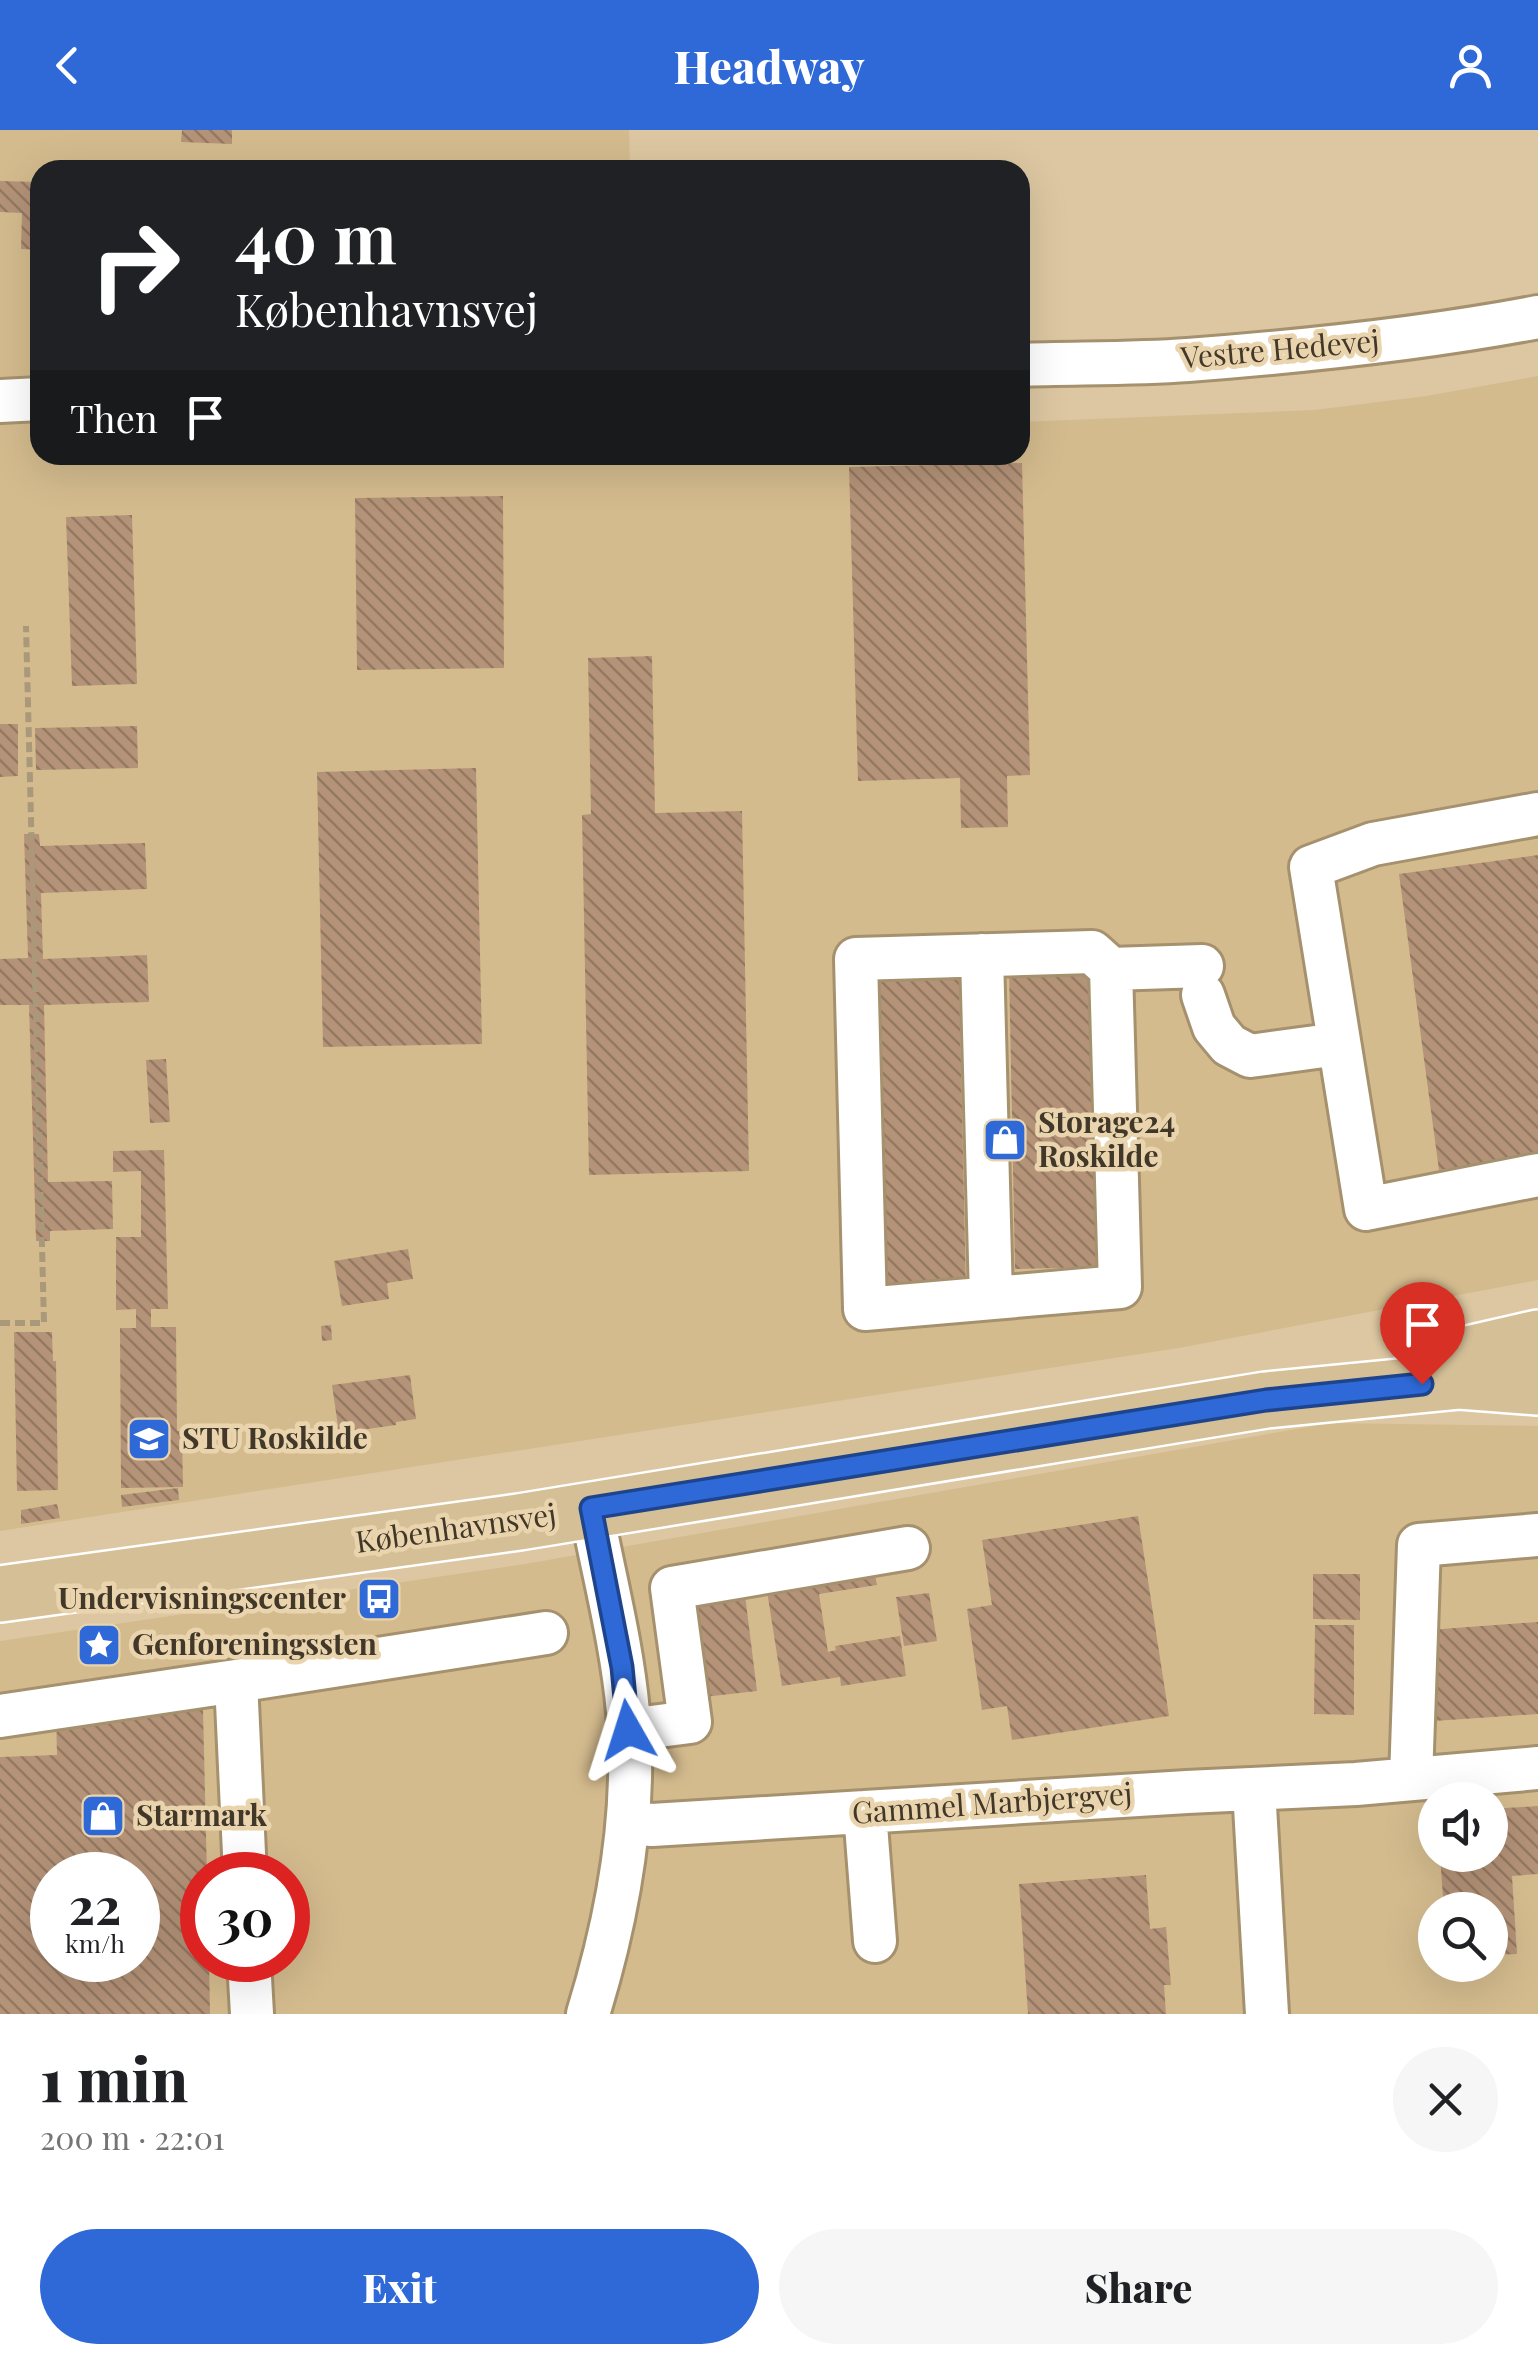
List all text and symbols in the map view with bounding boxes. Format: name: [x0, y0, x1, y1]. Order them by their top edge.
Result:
text: Headway: [674, 35, 864, 95]
icon: back: [40, 38, 95, 93]
icon: person: [1443, 38, 1498, 93]
text: 40 m: [235, 188, 397, 282]
icon: right: [70, 200, 200, 330]
text: Københavnsvej: [235, 278, 538, 338]
street label: Vestre Hedevej: [1178, 319, 1381, 377]
icon: arrive: [178, 390, 233, 445]
text: Then: [70, 392, 158, 443]
place label: Storage24 Roskilde: [1038, 1101, 1175, 1175]
shop icon: Storage24 Roskilde: [982, 1117, 1028, 1163]
pin: [1380, 1282, 1465, 1385]
icon: arrive: [1395, 1297, 1450, 1352]
school or university icon: STU Roskilde: [126, 1416, 172, 1462]
place label: STU Roskilde: [182, 1417, 368, 1457]
street label: Københavnsvej: [353, 1493, 559, 1561]
bus stop icon: Undervisningscenter: [356, 1576, 402, 1622]
place label: Undervisningscenter: [58, 1577, 346, 1617]
place icon: Genforeningssten: [76, 1622, 122, 1668]
place label: Genforeningssten: [132, 1623, 377, 1663]
position arrow: [576, 1678, 680, 1782]
street label: Gammel Marbjergvej: [850, 1772, 1133, 1832]
map controls: [1418, 1782, 1508, 1982]
button: sound: [1418, 1782, 1508, 1872]
shop icon: Starmark: [80, 1793, 126, 1839]
place label: Starmark: [136, 1794, 268, 1834]
speed limit sign: 30: [180, 1852, 310, 1982]
text: 22: [69, 1871, 121, 1938]
button: search: [1418, 1892, 1508, 1982]
text: km/h: [65, 1926, 125, 1959]
text: 1 min: [40, 2037, 188, 2117]
button: close: [1393, 2047, 1498, 2152]
text: 200 m · 22:01: [40, 2115, 225, 2158]
button: Exit: [40, 2229, 759, 2344]
button: Share: [779, 2229, 1498, 2344]

